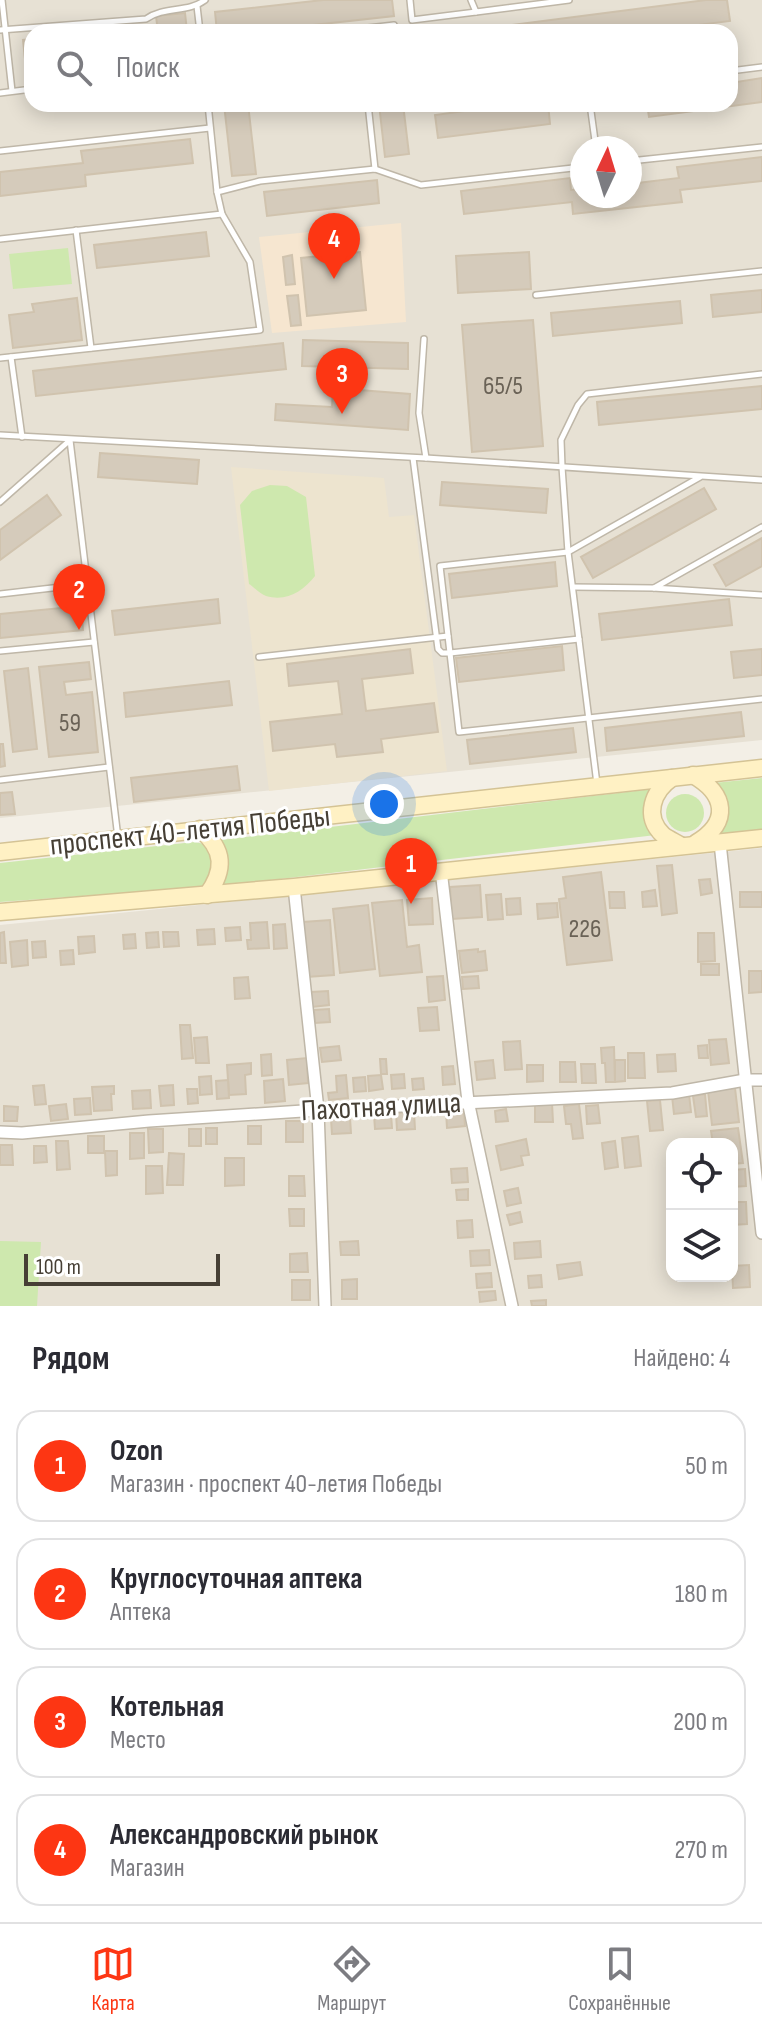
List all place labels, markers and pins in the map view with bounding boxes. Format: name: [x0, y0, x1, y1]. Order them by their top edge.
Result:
pin: 4: [308, 213, 360, 279]
pin: 3: [316, 348, 368, 414]
pin: 2: [53, 564, 105, 630]
pin: 1: [385, 838, 437, 904]

